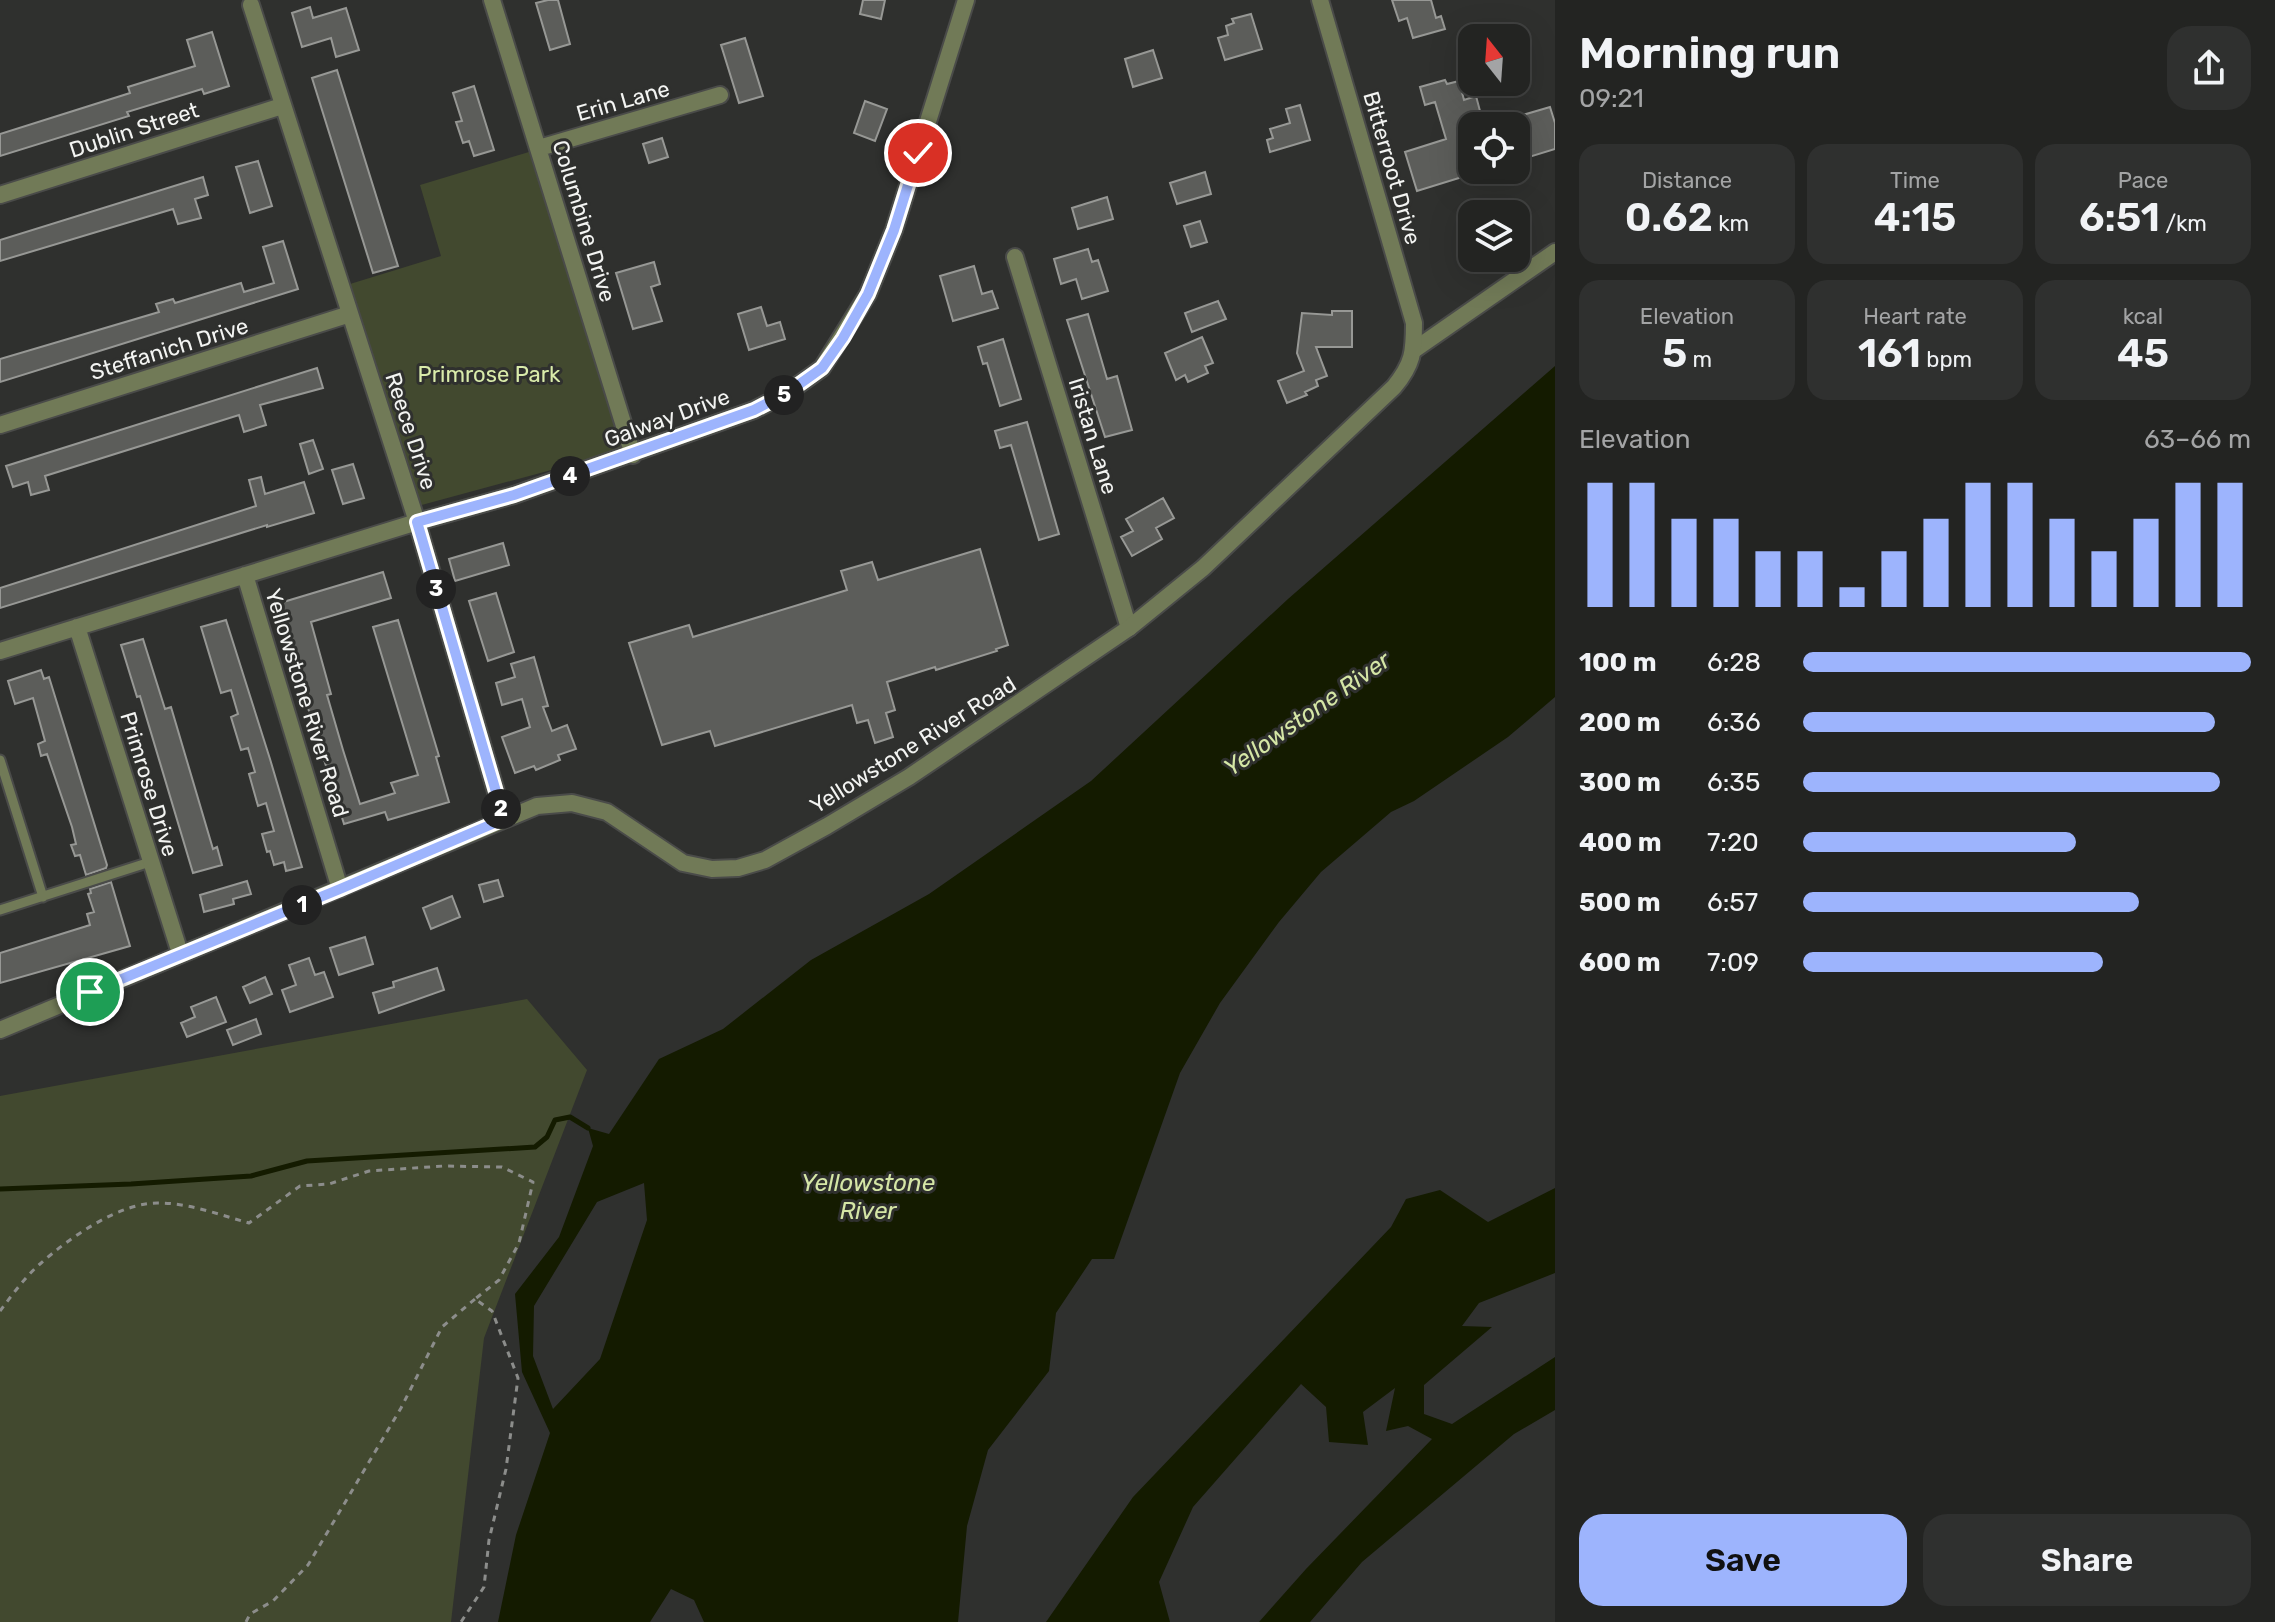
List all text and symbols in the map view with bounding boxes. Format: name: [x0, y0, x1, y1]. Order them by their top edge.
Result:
north arrow: [1458, 24, 1530, 96]
map controls: [1458, 24, 1530, 272]
button: share: [2167, 26, 2251, 110]
text: Morning run: [1579, 27, 1840, 79]
street label: Erin Lane: [573, 75, 673, 127]
text: 09:21: [1579, 83, 1644, 114]
street label: Bitterroot Drive: [1357, 88, 1427, 248]
street label: Dublin Street: [66, 96, 202, 164]
button: locate: [1458, 112, 1530, 184]
pin: [884, 119, 952, 187]
icon: check: [896, 131, 940, 175]
street label: Columbine Drive: [547, 137, 621, 305]
text: Distance: [1642, 167, 1732, 194]
text: Time: [1890, 167, 1940, 194]
text: Pace: [2118, 167, 2168, 194]
text: 0.62: [1625, 194, 1713, 241]
text: 4:15: [1874, 194, 1956, 241]
text: 6:51: [2079, 194, 2160, 241]
button: layers: [1458, 200, 1530, 272]
text: km: [1713, 210, 1749, 237]
text: /km: [2160, 210, 2207, 237]
text: Elevation: [1640, 303, 1734, 330]
text: Heart rate: [1863, 303, 1967, 330]
text: kcal: [2123, 303, 2163, 330]
street label: Steffanich Drive: [87, 312, 251, 386]
text: 5: [1662, 330, 1687, 377]
text: 161: [1858, 330, 1921, 377]
text: 45: [2117, 330, 2169, 377]
text: m: [1687, 346, 1712, 373]
text: bpm: [1921, 346, 1972, 373]
park label: Primrose Park: [418, 361, 561, 388]
street label: Reece Drive: [379, 369, 443, 493]
street label: Iristan Lane: [1062, 374, 1124, 498]
pin: 5: [764, 375, 804, 415]
text: 5: [777, 381, 791, 408]
street label: Galway Drive: [601, 383, 733, 453]
text: Elevation: [1579, 424, 1690, 455]
text: 63–66 m: [2144, 424, 2251, 455]
pin: 4: [550, 456, 590, 496]
text: 4: [562, 462, 578, 489]
pin: 3: [416, 569, 456, 609]
text: 3: [429, 575, 443, 602]
street label: Yellowstone River Road: [259, 585, 355, 821]
water label: Yellowstone River: [1218, 646, 1396, 782]
text: 100 m: [1579, 647, 1657, 678]
text: 6:28: [1707, 647, 1761, 678]
street label: Yellowstone River Road: [805, 671, 1021, 819]
text: 200 m: [1579, 707, 1661, 738]
text: 6:36: [1707, 707, 1761, 738]
street label: Primrose Drive: [114, 708, 184, 860]
text: 300 m: [1579, 767, 1661, 798]
text: 6:35: [1707, 767, 1760, 798]
pin: 2: [481, 789, 521, 829]
text: 2: [494, 795, 508, 822]
text: 400 m: [1579, 827, 1661, 858]
text: 7:20: [1707, 827, 1759, 858]
pin: 1: [282, 885, 322, 925]
text: 500 m: [1579, 887, 1661, 918]
text: 6:57: [1707, 887, 1758, 918]
text: 1: [297, 891, 307, 918]
text: 600 m: [1579, 947, 1661, 978]
text: 7:09: [1707, 947, 1759, 978]
pin: [56, 958, 124, 1026]
icon: arrive: [68, 970, 112, 1014]
water label: Yellowstone River: [801, 1169, 935, 1225]
button: Save: [1579, 1514, 1907, 1606]
button: Share: [1923, 1514, 2251, 1606]

